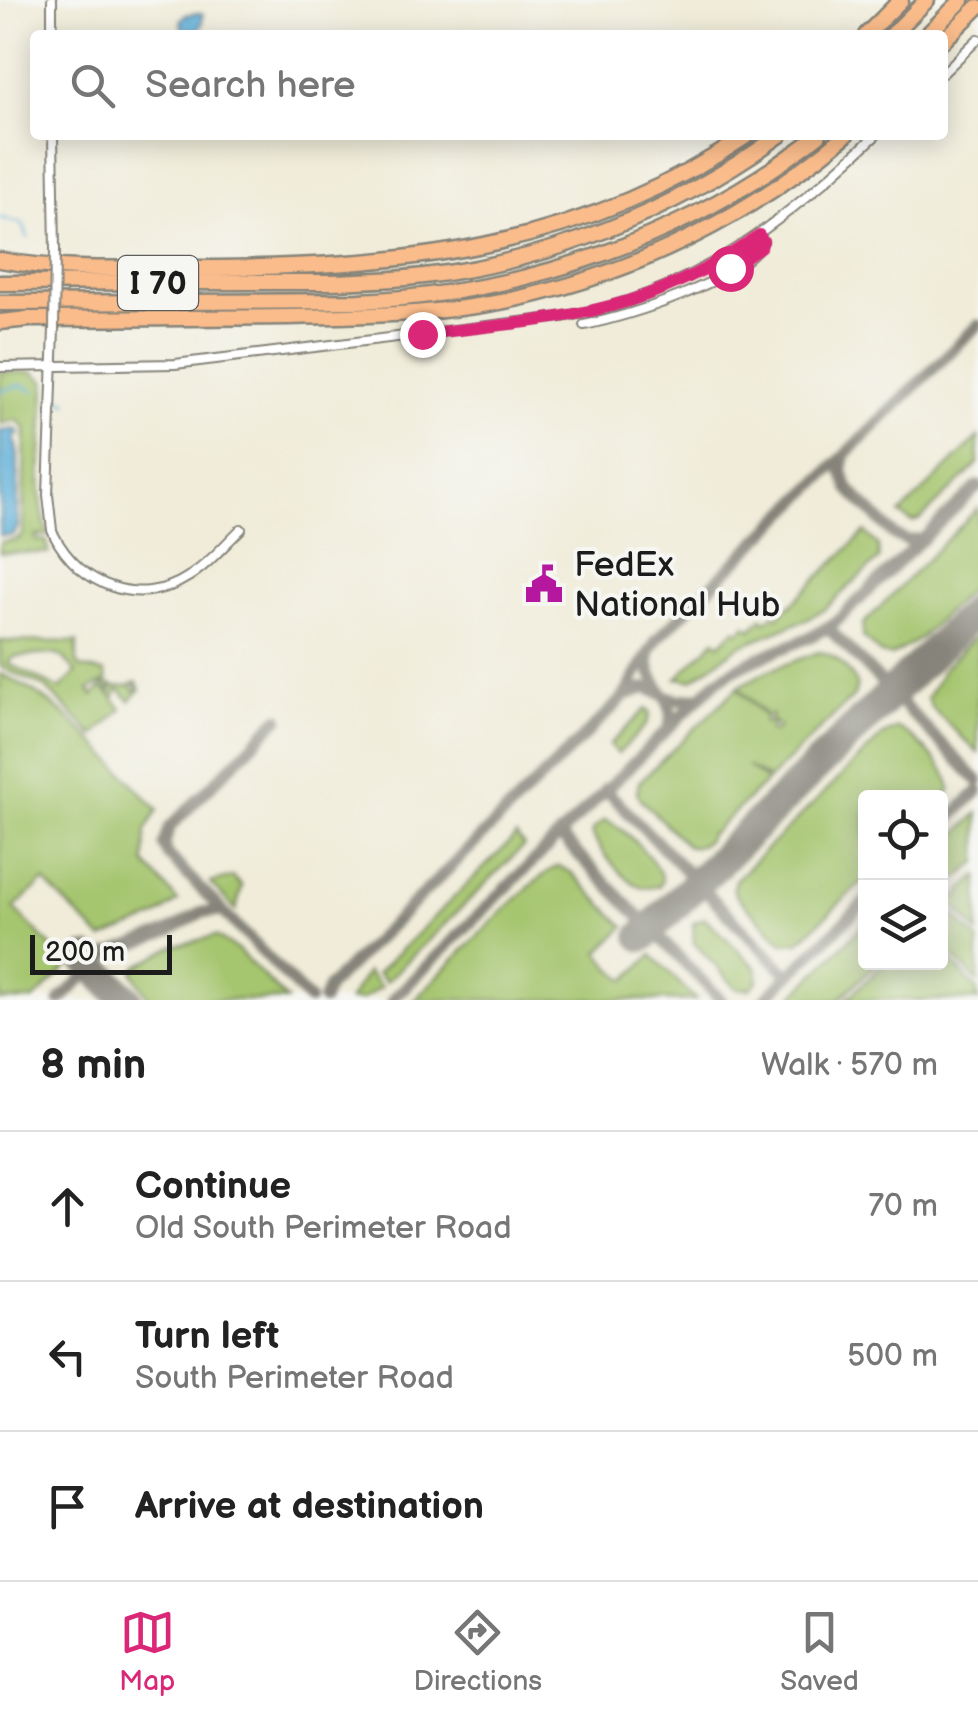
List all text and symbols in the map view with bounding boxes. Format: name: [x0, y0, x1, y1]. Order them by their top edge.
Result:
search box: [30, 30, 948, 140]
icon: search: [65, 58, 120, 113]
text: Search here: [145, 63, 356, 108]
route start: [708, 246, 754, 292]
road number: I 70: [118, 256, 198, 310]
route end: [400, 312, 446, 358]
place label: FedEx National Hub: [574, 544, 781, 627]
public building icon: FedEx National Hub: [523, 563, 565, 605]
map controls: [858, 790, 948, 970]
button: locate: [858, 790, 948, 880]
button: layers: [858, 880, 948, 970]
scale bar: [30, 930, 172, 974]
text: 200 m: [45, 936, 125, 969]
text: 8 min: [40, 1040, 146, 1091]
text: Walk · 570 m: [761, 1046, 938, 1085]
text: Continue: [135, 1164, 291, 1209]
icon: ahead: [40, 1179, 95, 1234]
text: 70 m: [868, 1187, 938, 1226]
text: Old South Perimeter Road: [135, 1209, 512, 1248]
text: Turn left: [135, 1314, 279, 1359]
icon: left: [40, 1329, 95, 1384]
text: 500 m: [847, 1337, 938, 1376]
text: South Perimeter Road: [135, 1359, 454, 1398]
icon: arrive: [40, 1479, 95, 1534]
text: Arrive at destination: [135, 1484, 484, 1529]
tab: Map: [119, 1605, 175, 1698]
tab: Directions: [413, 1605, 542, 1698]
tab: Saved: [780, 1605, 859, 1698]

